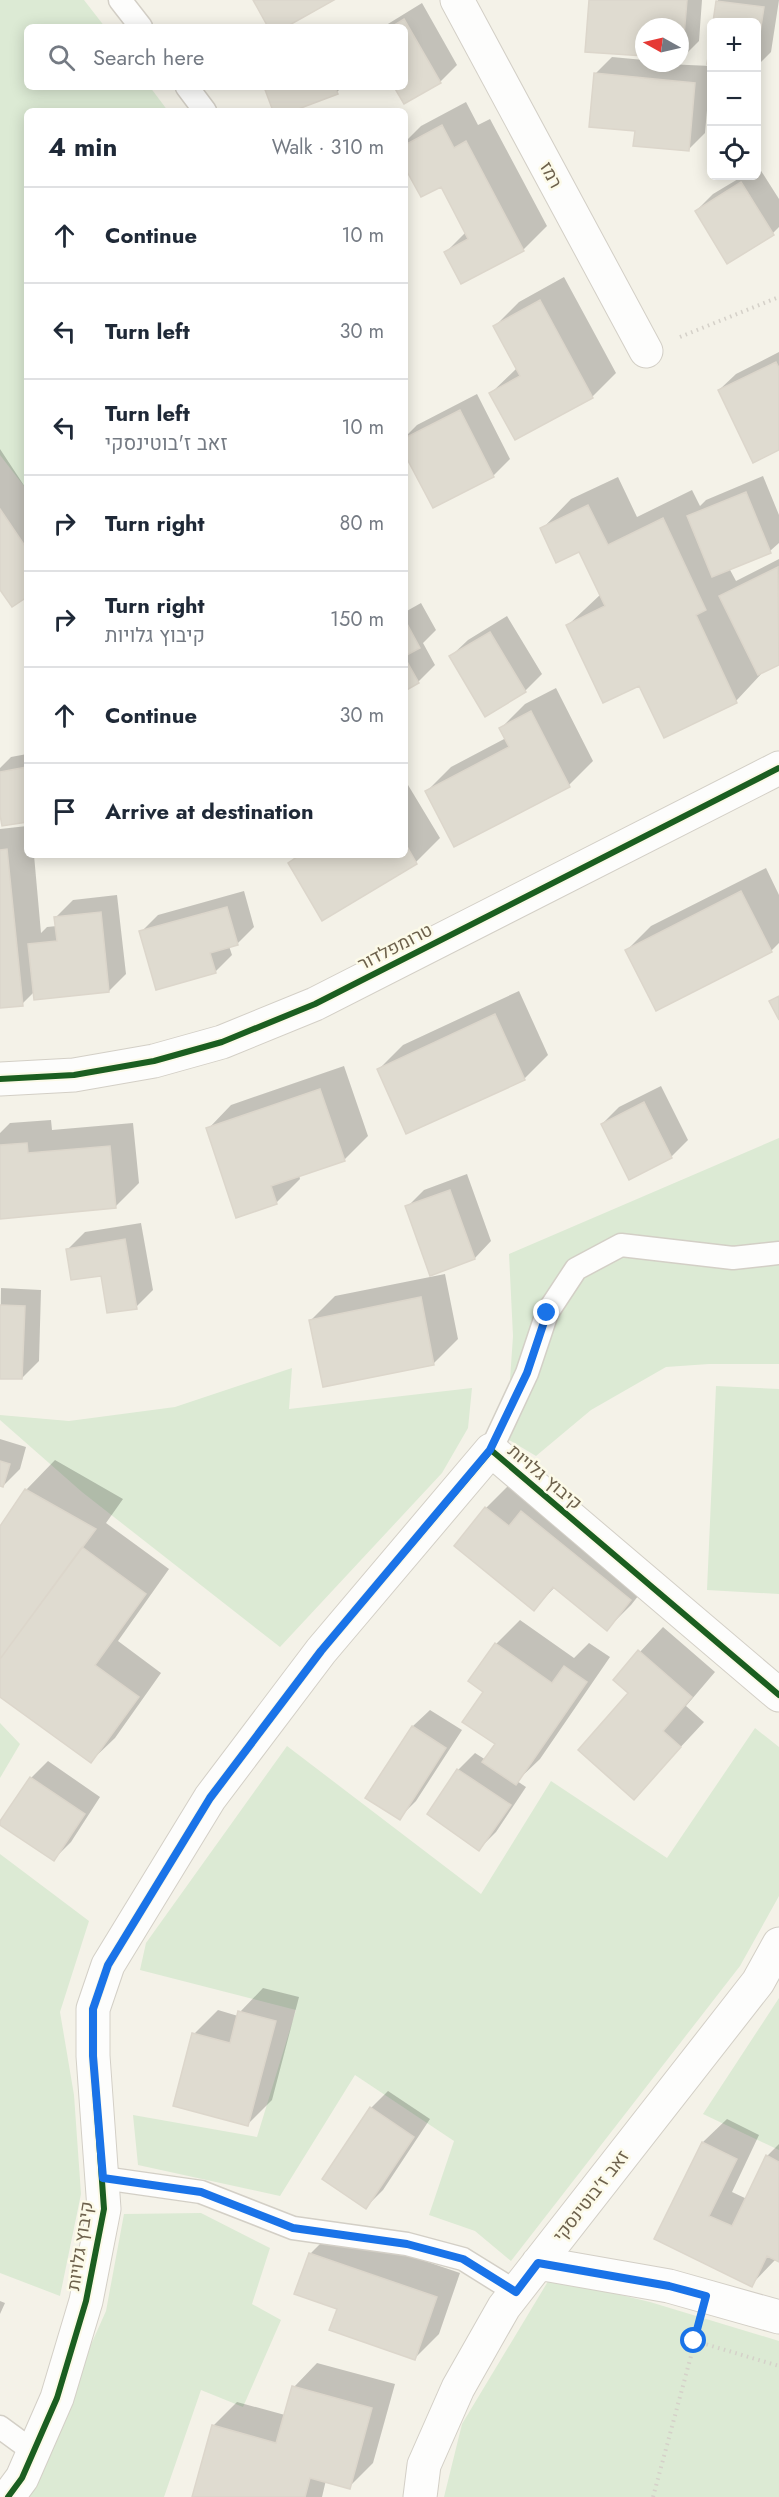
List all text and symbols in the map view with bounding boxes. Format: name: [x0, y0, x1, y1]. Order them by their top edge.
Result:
north arrow: [635, 18, 689, 72]
map controls: [707, 18, 761, 180]
button: +: [707, 18, 761, 72]
search box: [24, 24, 408, 90]
icon: search: [45, 41, 78, 74]
text: Search here: [93, 41, 204, 73]
button: −: [707, 72, 761, 126]
button: locate: [707, 126, 761, 180]
text: 4 min: [48, 128, 117, 166]
text: Walk · 310 m: [272, 133, 384, 162]
street label: רמז: [533, 157, 569, 193]
icon: ahead: [48, 219, 81, 252]
text: Continue: [105, 219, 197, 251]
text: 10 m: [341, 221, 384, 250]
icon: left: [48, 315, 81, 348]
text: Turn left: [105, 315, 190, 347]
text: 30 m: [339, 317, 384, 346]
text: Turn left: [105, 397, 190, 429]
icon: left: [48, 411, 81, 444]
text: 10 m: [341, 413, 384, 442]
text: זאב ז'בוטינסקי: [105, 429, 227, 458]
icon: right: [48, 507, 81, 540]
text: Turn right: [105, 507, 205, 539]
text: 80 m: [339, 509, 384, 538]
text: Turn right: [105, 589, 205, 621]
icon: right: [48, 603, 81, 636]
text: 150 m: [330, 605, 384, 634]
text: קיבוץ גלויות: [105, 621, 205, 650]
icon: ahead: [48, 699, 81, 732]
text: Continue: [105, 699, 197, 731]
text: 30 m: [339, 701, 384, 730]
icon: arrive: [48, 795, 81, 828]
text: Arrive at destination: [105, 795, 314, 827]
street label: טרומפלדור: [353, 917, 437, 977]
route end: [533, 1299, 559, 1325]
street label: קיבוץ גלויות: [502, 1438, 588, 1516]
street label: זאב ז'בוטינסקי: [547, 2145, 635, 2247]
street label: קיבוץ גלויות: [60, 2200, 100, 2292]
route start: [680, 2327, 706, 2353]

